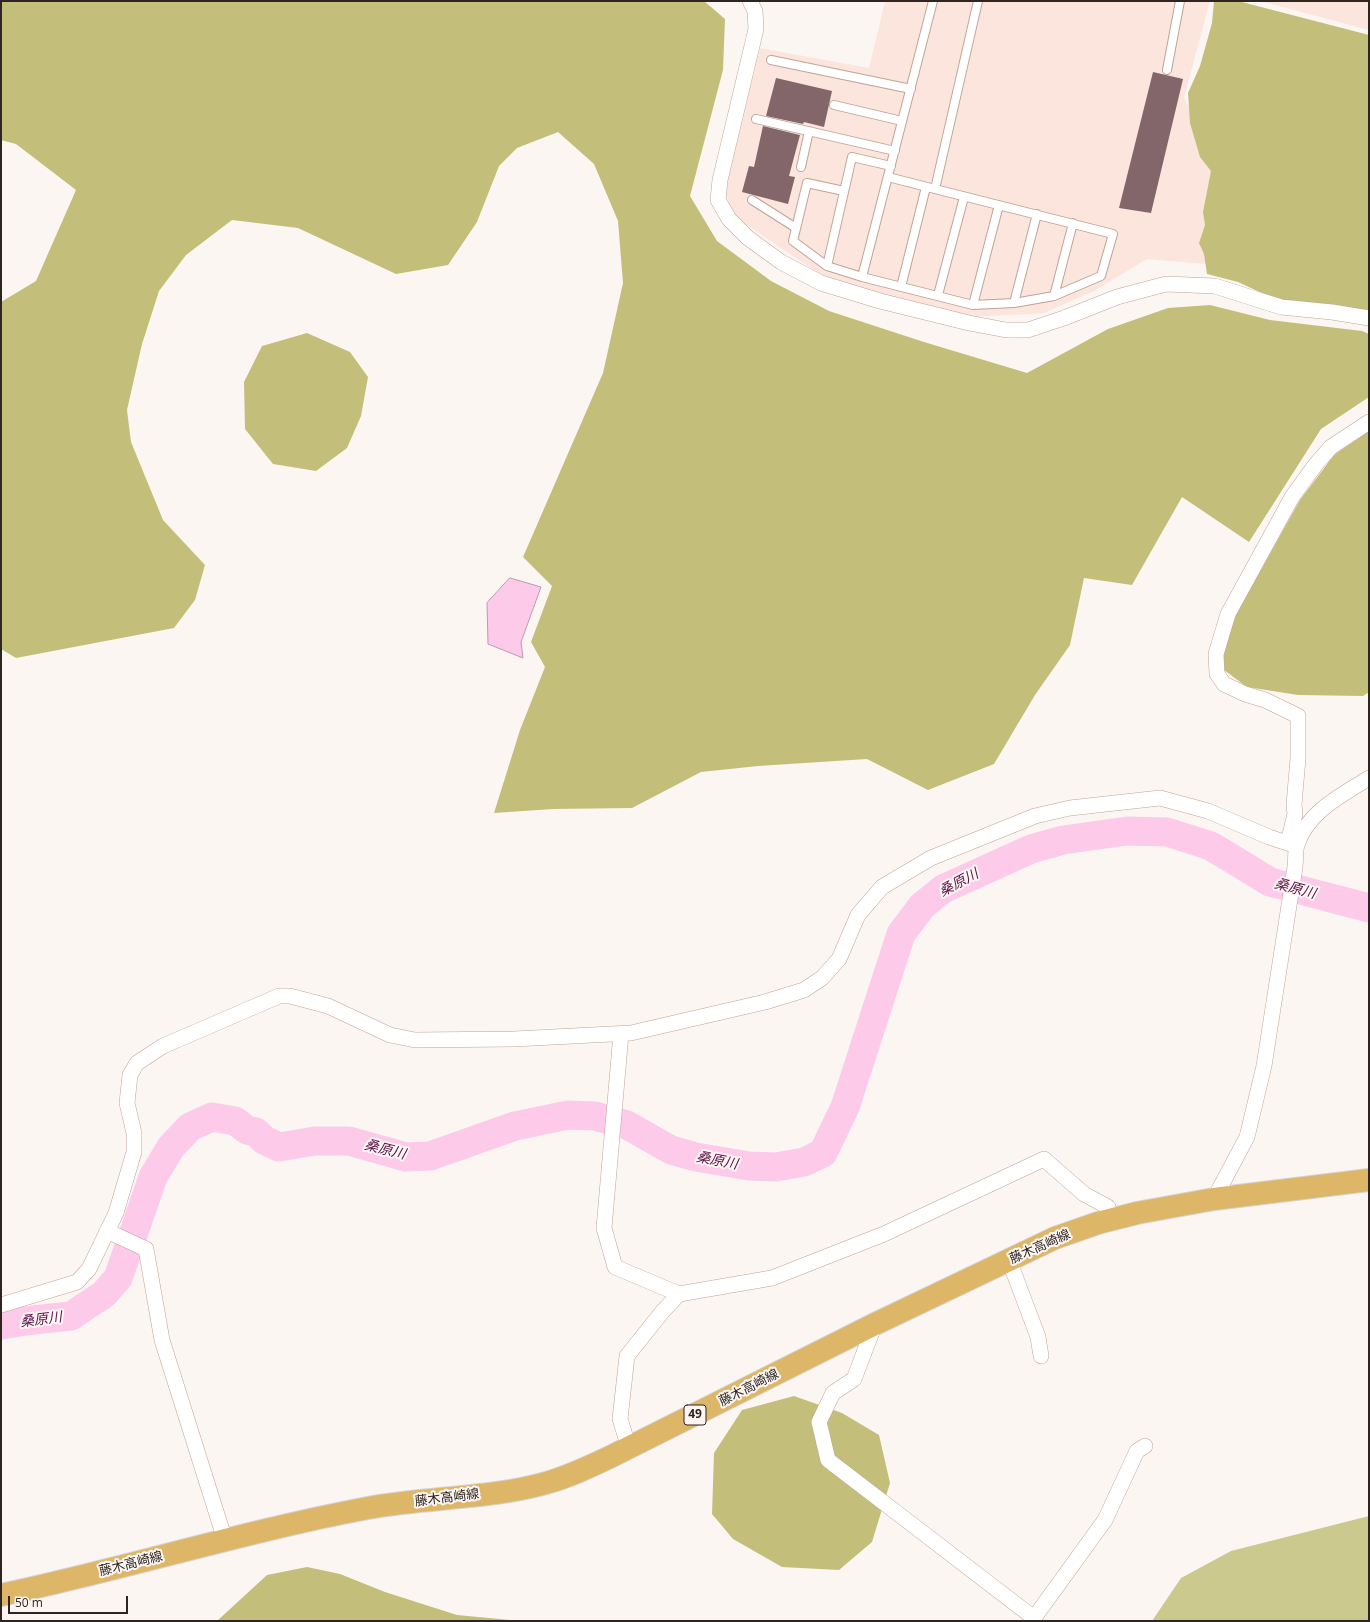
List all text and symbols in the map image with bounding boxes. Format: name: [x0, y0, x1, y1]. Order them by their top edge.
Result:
water label: 桑原川: [937, 866, 981, 900]
water label: 桑原川: [1273, 875, 1317, 903]
water label: 桑原川: [363, 1137, 407, 1163]
water label: 桑原川: [695, 1149, 739, 1173]
street label: 藤木高崎線: [1007, 1227, 1073, 1267]
water label: 桑原川: [19, 1309, 63, 1331]
street label: 藤木高崎線: [717, 1366, 781, 1410]
road number: 49: [684, 1405, 706, 1425]
street label: 藤木高崎線: [414, 1486, 480, 1510]
street label: 藤木高崎線: [98, 1549, 164, 1579]
scale bar: [10, 1588, 130, 1614]
text: 50 m: [15, 1594, 43, 1611]

